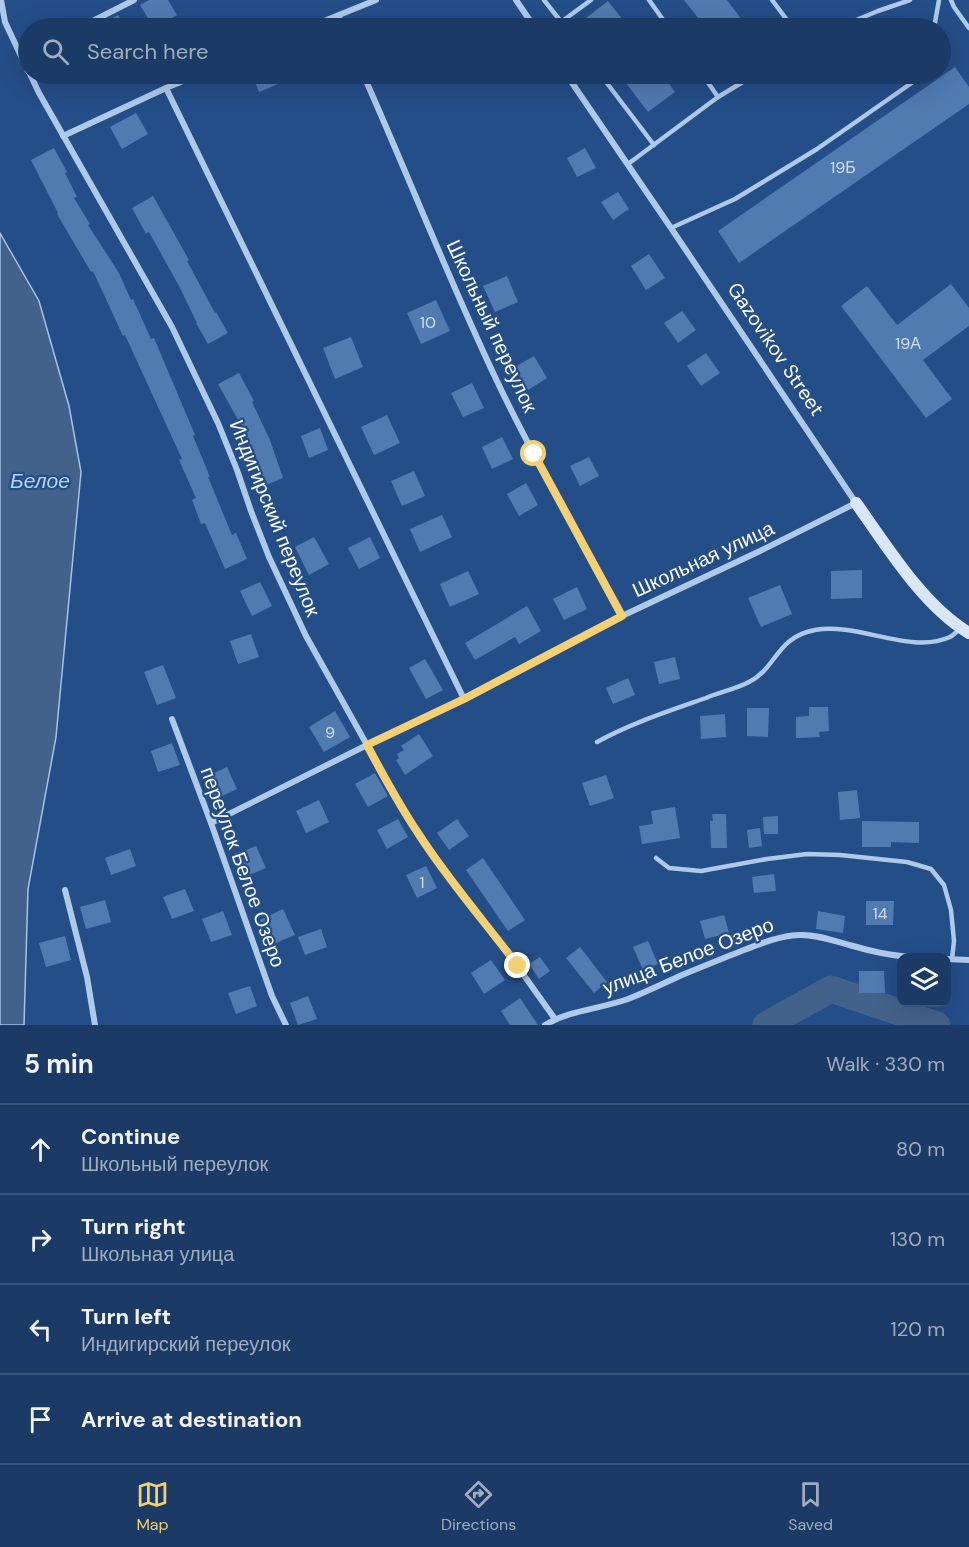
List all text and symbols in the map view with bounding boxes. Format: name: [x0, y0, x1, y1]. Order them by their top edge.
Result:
search box: [18, 18, 951, 84]
icon: search: [39, 35, 72, 68]
text: Search here: [87, 37, 208, 66]
house number: 19Б: [830, 157, 856, 178]
street label: Школьный переулок: [441, 236, 543, 417]
street label: Gazovikov Street: [722, 277, 830, 421]
house number: 10: [420, 312, 436, 333]
house number: 19А: [895, 333, 921, 354]
street label: Индигирский переулок: [224, 416, 326, 620]
route start: [520, 440, 546, 466]
water label: Белое: [10, 467, 70, 495]
street label: Школьная улица: [628, 514, 779, 603]
house number: 9: [325, 722, 335, 743]
street label: переулок Белое Озеро: [195, 763, 291, 971]
house number: 1: [420, 872, 425, 893]
house number: 14: [873, 903, 888, 924]
street label: улица Белое Озеро: [599, 911, 777, 1001]
route end: [504, 952, 530, 978]
map controls: [897, 953, 951, 1007]
button: layers: [897, 953, 951, 1007]
text: 5 min: [24, 1047, 94, 1081]
text: Walk · 330 m: [826, 1051, 945, 1077]
text: Continue: [81, 1122, 180, 1151]
icon: ahead: [24, 1133, 57, 1166]
text: 80 m: [896, 1136, 945, 1162]
text: Школьный переулок: [81, 1151, 268, 1177]
text: Turn right: [81, 1212, 186, 1241]
icon: right: [24, 1223, 57, 1256]
text: 130 m: [890, 1226, 945, 1252]
text: Школьная улица: [81, 1241, 234, 1267]
text: Turn left: [81, 1302, 171, 1331]
icon: left: [24, 1313, 57, 1346]
text: 120 m: [891, 1316, 945, 1342]
text: Индигирский переулок: [81, 1331, 291, 1357]
icon: arrive: [24, 1403, 57, 1436]
text: Arrive at destination: [81, 1405, 302, 1434]
tab: Map: [136, 1478, 169, 1535]
tab: Directions: [441, 1478, 516, 1535]
tab: Saved: [788, 1478, 833, 1535]

